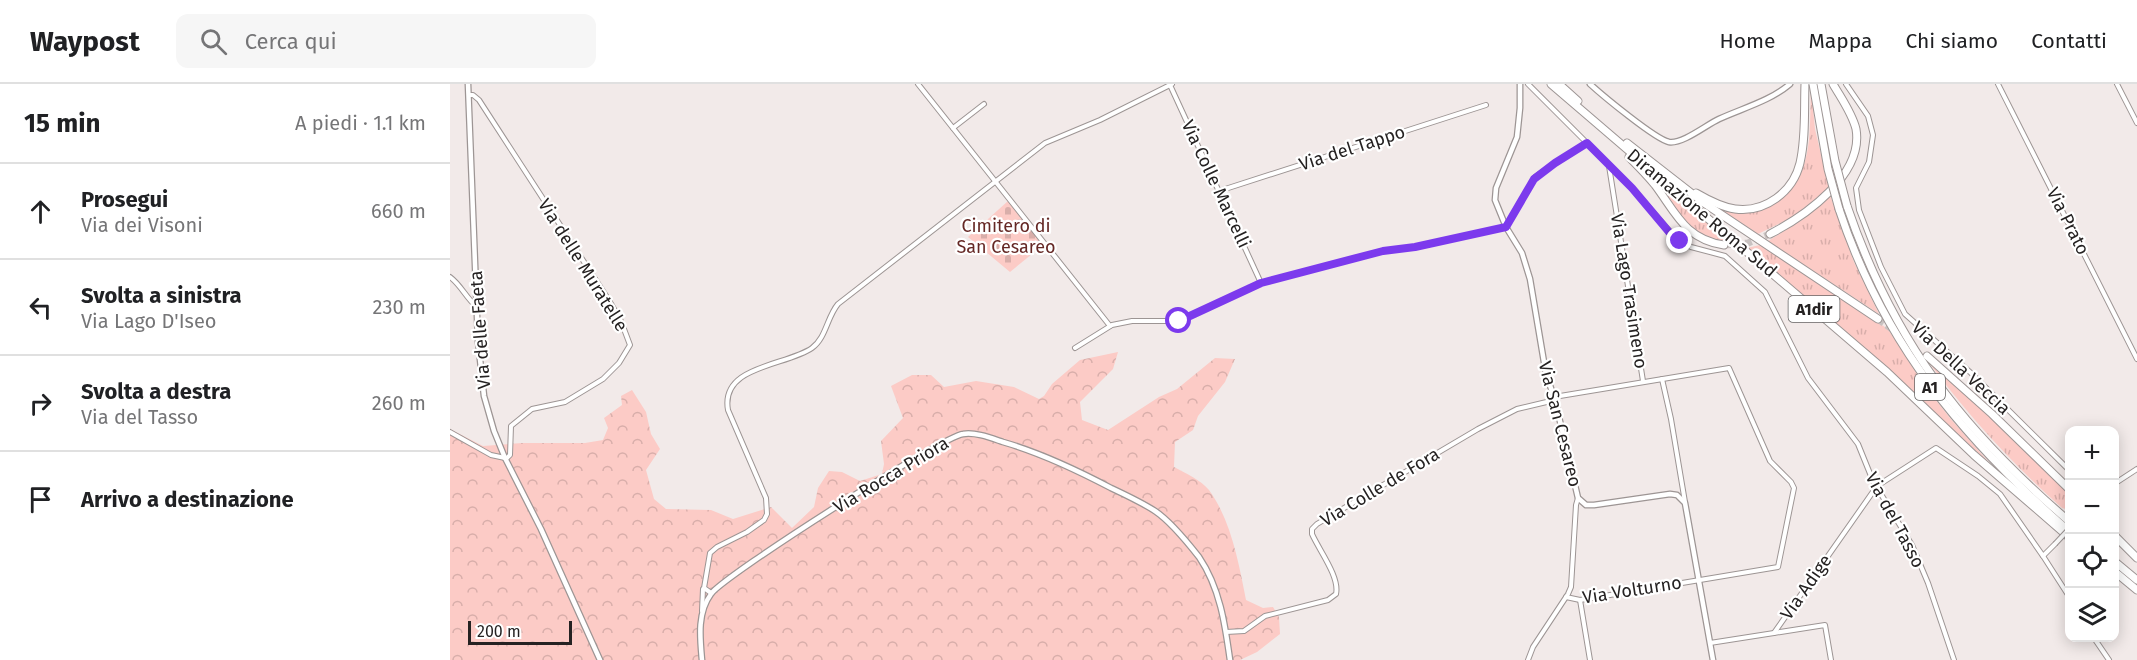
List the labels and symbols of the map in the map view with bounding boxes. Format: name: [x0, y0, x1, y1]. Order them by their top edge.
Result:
street label: Via Colle Marcelli: [1177, 116, 1255, 252]
street label: Via del Tappo: [1296, 120, 1408, 176]
street label: Diramazione Roma Sud: [1623, 144, 1781, 282]
street label: Via Prato: [2042, 184, 2094, 258]
street label: Via delle Muratelle: [533, 195, 633, 335]
street label: Via Lago Trasimeno: [1606, 212, 1652, 370]
park label: Cimitero di San Cesareo: [956, 215, 1056, 258]
route end: [1666, 227, 1692, 253]
street label: Via delle Faeta: [465, 270, 495, 390]
road number: A1dir: [1788, 296, 1840, 322]
route start: [1165, 307, 1191, 333]
street label: Via Della Veccia: [1907, 317, 2015, 419]
street label: Via San Cesareo: [1534, 359, 1586, 489]
road number: A1: [1915, 374, 1945, 400]
street label: Via Rocca Priora: [829, 432, 953, 518]
street label: Via Colle de Fora: [1316, 443, 1444, 531]
street label: Via del Tasso: [1861, 468, 1929, 572]
street label: Via Adige: [1776, 550, 1836, 624]
street label: Via Volturno: [1581, 571, 1683, 609]
scale bar: [468, 618, 572, 646]

